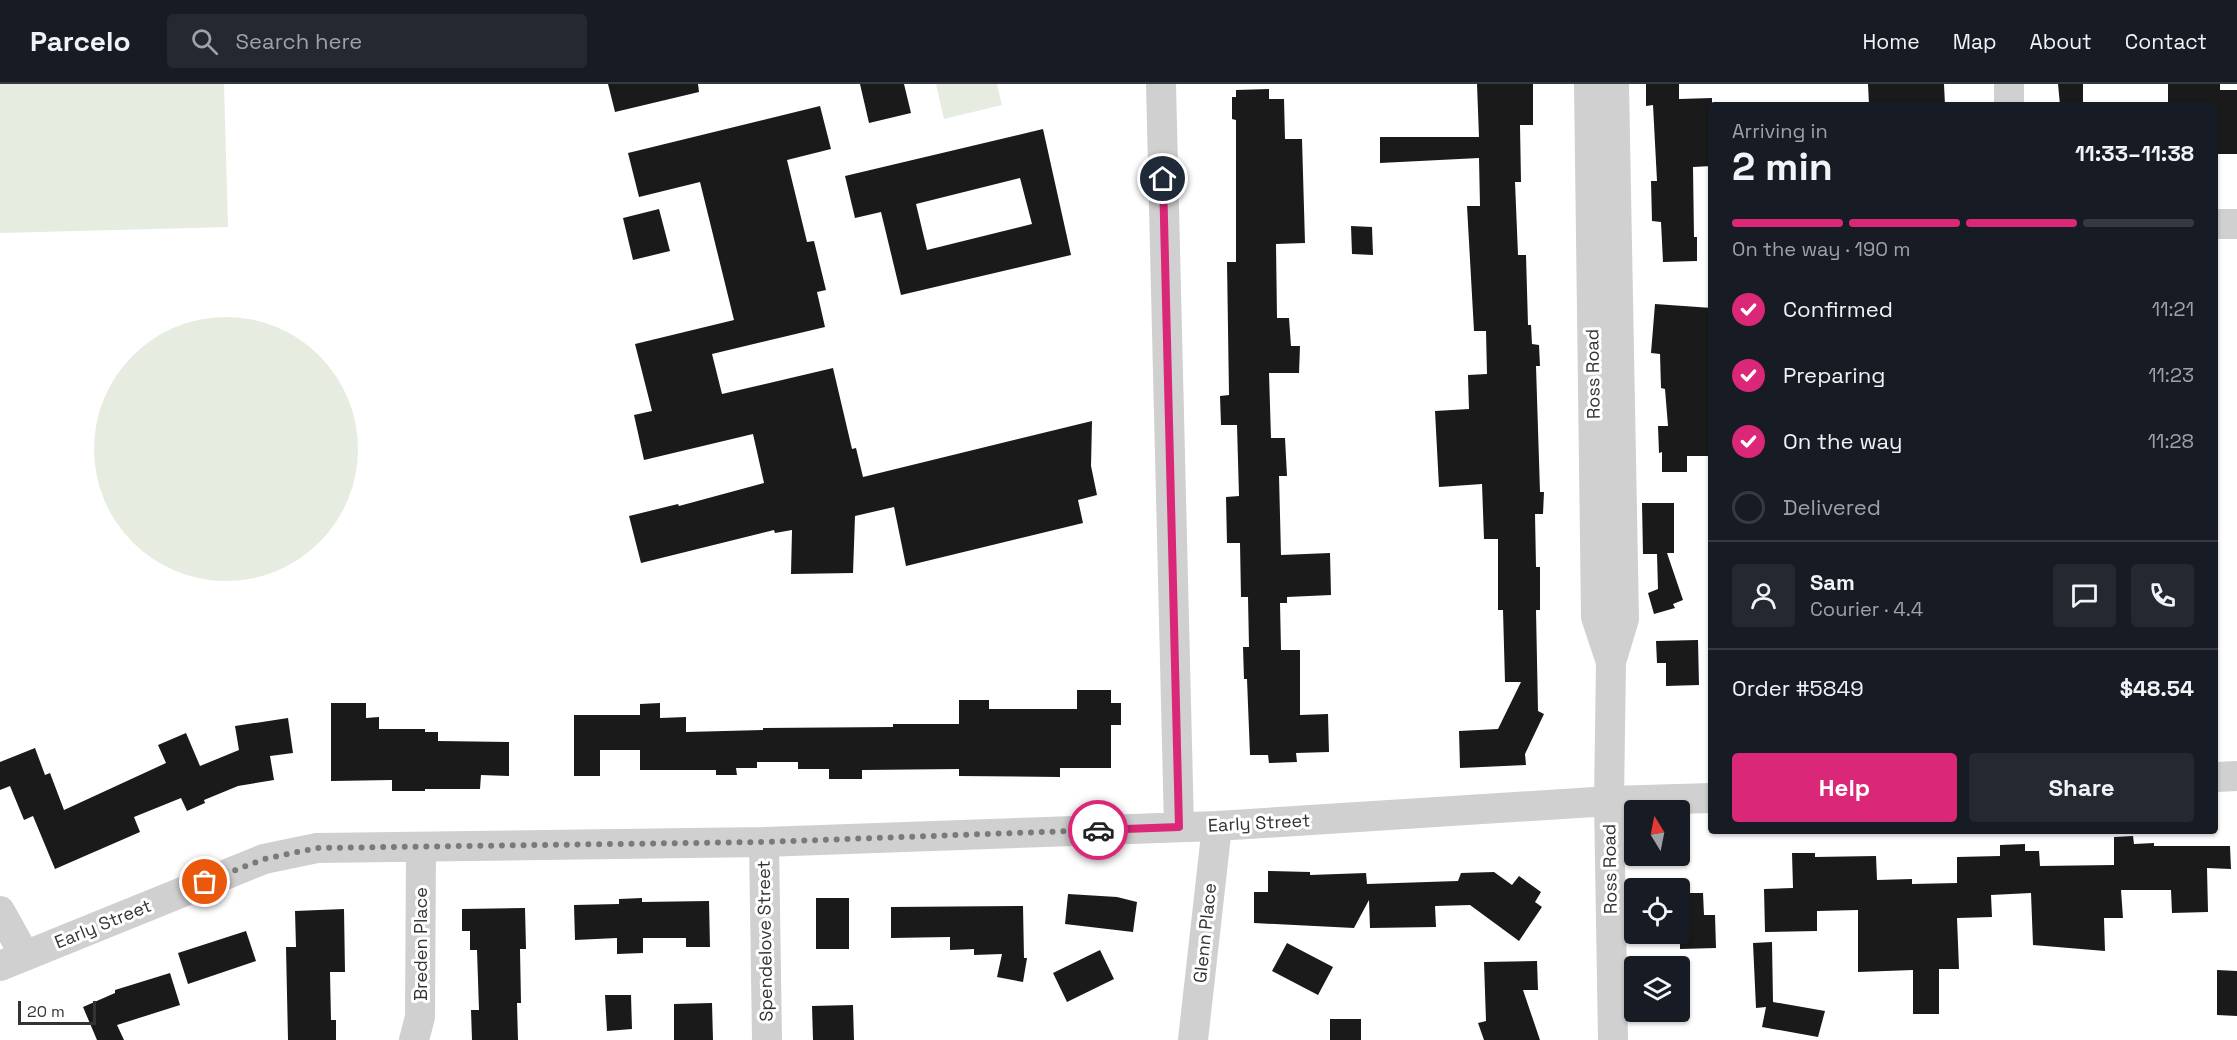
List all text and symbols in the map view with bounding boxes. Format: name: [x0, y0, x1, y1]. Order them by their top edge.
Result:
search box: [167, 14, 587, 68]
text: Parcelo: [30, 23, 131, 59]
icon: search: [188, 25, 221, 58]
text: Search here: [236, 27, 362, 55]
text: Home: [1862, 28, 1920, 55]
text: Map: [1953, 28, 1997, 55]
text: About: [2030, 28, 2092, 55]
text: Contact: [2125, 28, 2207, 55]
text: Arriving in: [1732, 118, 1828, 144]
text: 11:33–11:38: [2075, 139, 2194, 167]
text: 2 min: [1732, 142, 1833, 191]
pin: [1137, 153, 1188, 204]
icon: home: [1146, 162, 1179, 195]
text: On the way · 190 m: [1732, 236, 1910, 262]
icon: check: [1732, 293, 1765, 326]
text: Confirmed: [1783, 295, 1893, 323]
text: 11:21: [2152, 296, 2194, 322]
street label: Ross Road: [1580, 329, 1605, 419]
icon: check: [1732, 359, 1765, 392]
text: Preparing: [1783, 361, 1885, 389]
text: 11:23: [2148, 362, 2194, 388]
icon: check: [1732, 425, 1765, 458]
text: On the way: [1783, 427, 1902, 455]
text: 11:28: [2148, 428, 2194, 454]
text: Delivered: [1783, 493, 1881, 521]
button: person: [1732, 564, 1795, 627]
button: chat: [2053, 564, 2116, 627]
button: phone: [2131, 564, 2194, 627]
text: Sam: [1810, 568, 1855, 596]
text: Courier · 4.4: [1810, 596, 1923, 622]
text: Order #5849: [1732, 674, 1864, 702]
text: $48.54: [2120, 674, 2194, 702]
button: Help: [1732, 753, 1957, 822]
button: Share: [1969, 753, 2194, 822]
courier: [1068, 800, 1128, 860]
north arrow: [1624, 800, 1690, 866]
map controls: [1624, 800, 1690, 1022]
street label: Early Street: [1207, 808, 1311, 837]
icon: car: [1082, 814, 1115, 847]
street label: Ross Road: [1597, 824, 1622, 914]
pin: [179, 856, 230, 907]
street label: Spendelove Street: [752, 860, 777, 1022]
icon: bag: [188, 865, 221, 898]
button: locate: [1624, 878, 1690, 944]
street label: Glenn Place: [1188, 882, 1221, 984]
street label: Breden Place: [409, 887, 432, 1001]
street label: Early Street: [51, 894, 155, 953]
button: layers: [1624, 956, 1690, 1022]
scale bar: [18, 998, 96, 1026]
text: 20 m: [27, 1001, 65, 1022]

